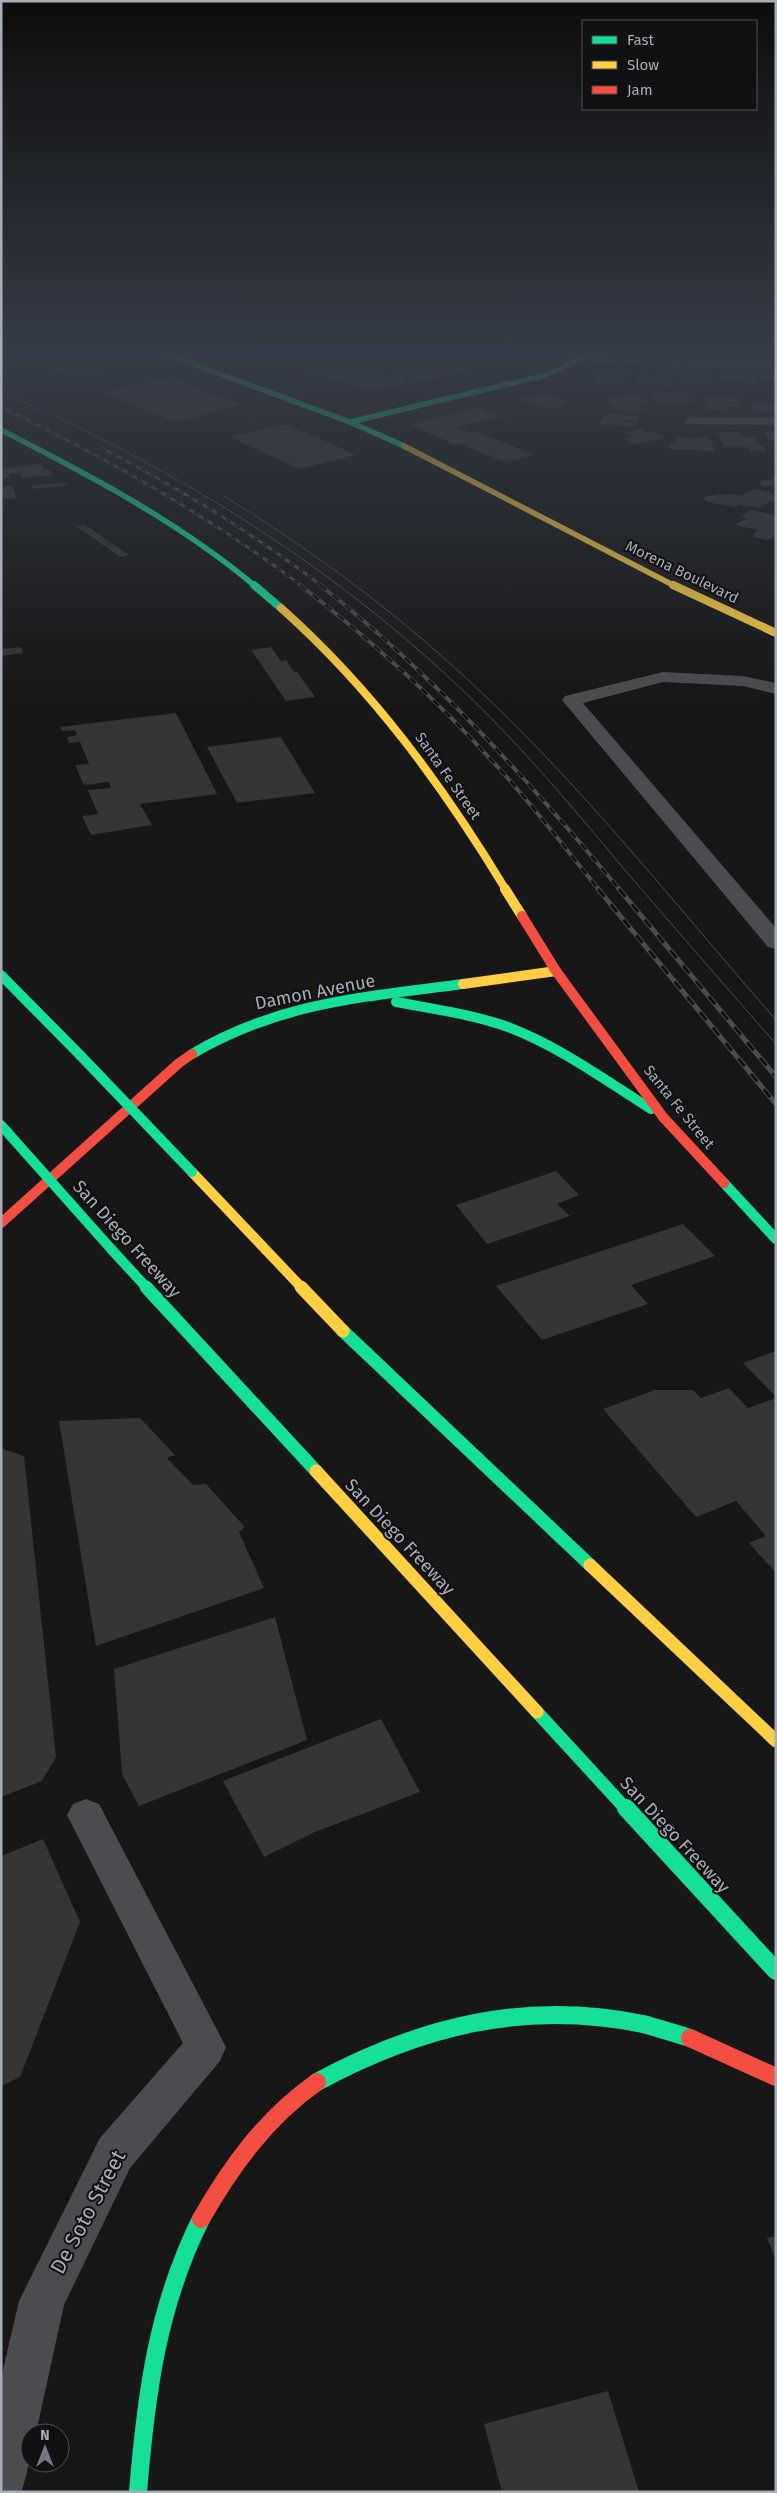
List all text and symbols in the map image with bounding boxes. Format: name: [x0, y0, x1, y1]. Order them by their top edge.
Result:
legend: [582, 20, 757, 110]
text: Fast: [627, 31, 654, 49]
text: Slow: [627, 56, 659, 74]
text: Jam: [627, 81, 653, 99]
street label: Morena Boulevard: [623, 537, 741, 607]
street label: Santa Fe Street: [411, 729, 485, 824]
street label: Damon Avenue: [253, 970, 377, 1014]
street label: Santa Fe Street: [640, 1062, 719, 1153]
street label: San Diego Freeway: [68, 1176, 186, 1303]
street label: San Diego Freeway: [340, 1474, 460, 1600]
street label: San Diego Freeway: [615, 1772, 735, 1898]
street label: De Soto Street: [45, 2145, 132, 2278]
north arrow: [20, 2423, 70, 2473]
text: N: [40, 2427, 50, 2444]

